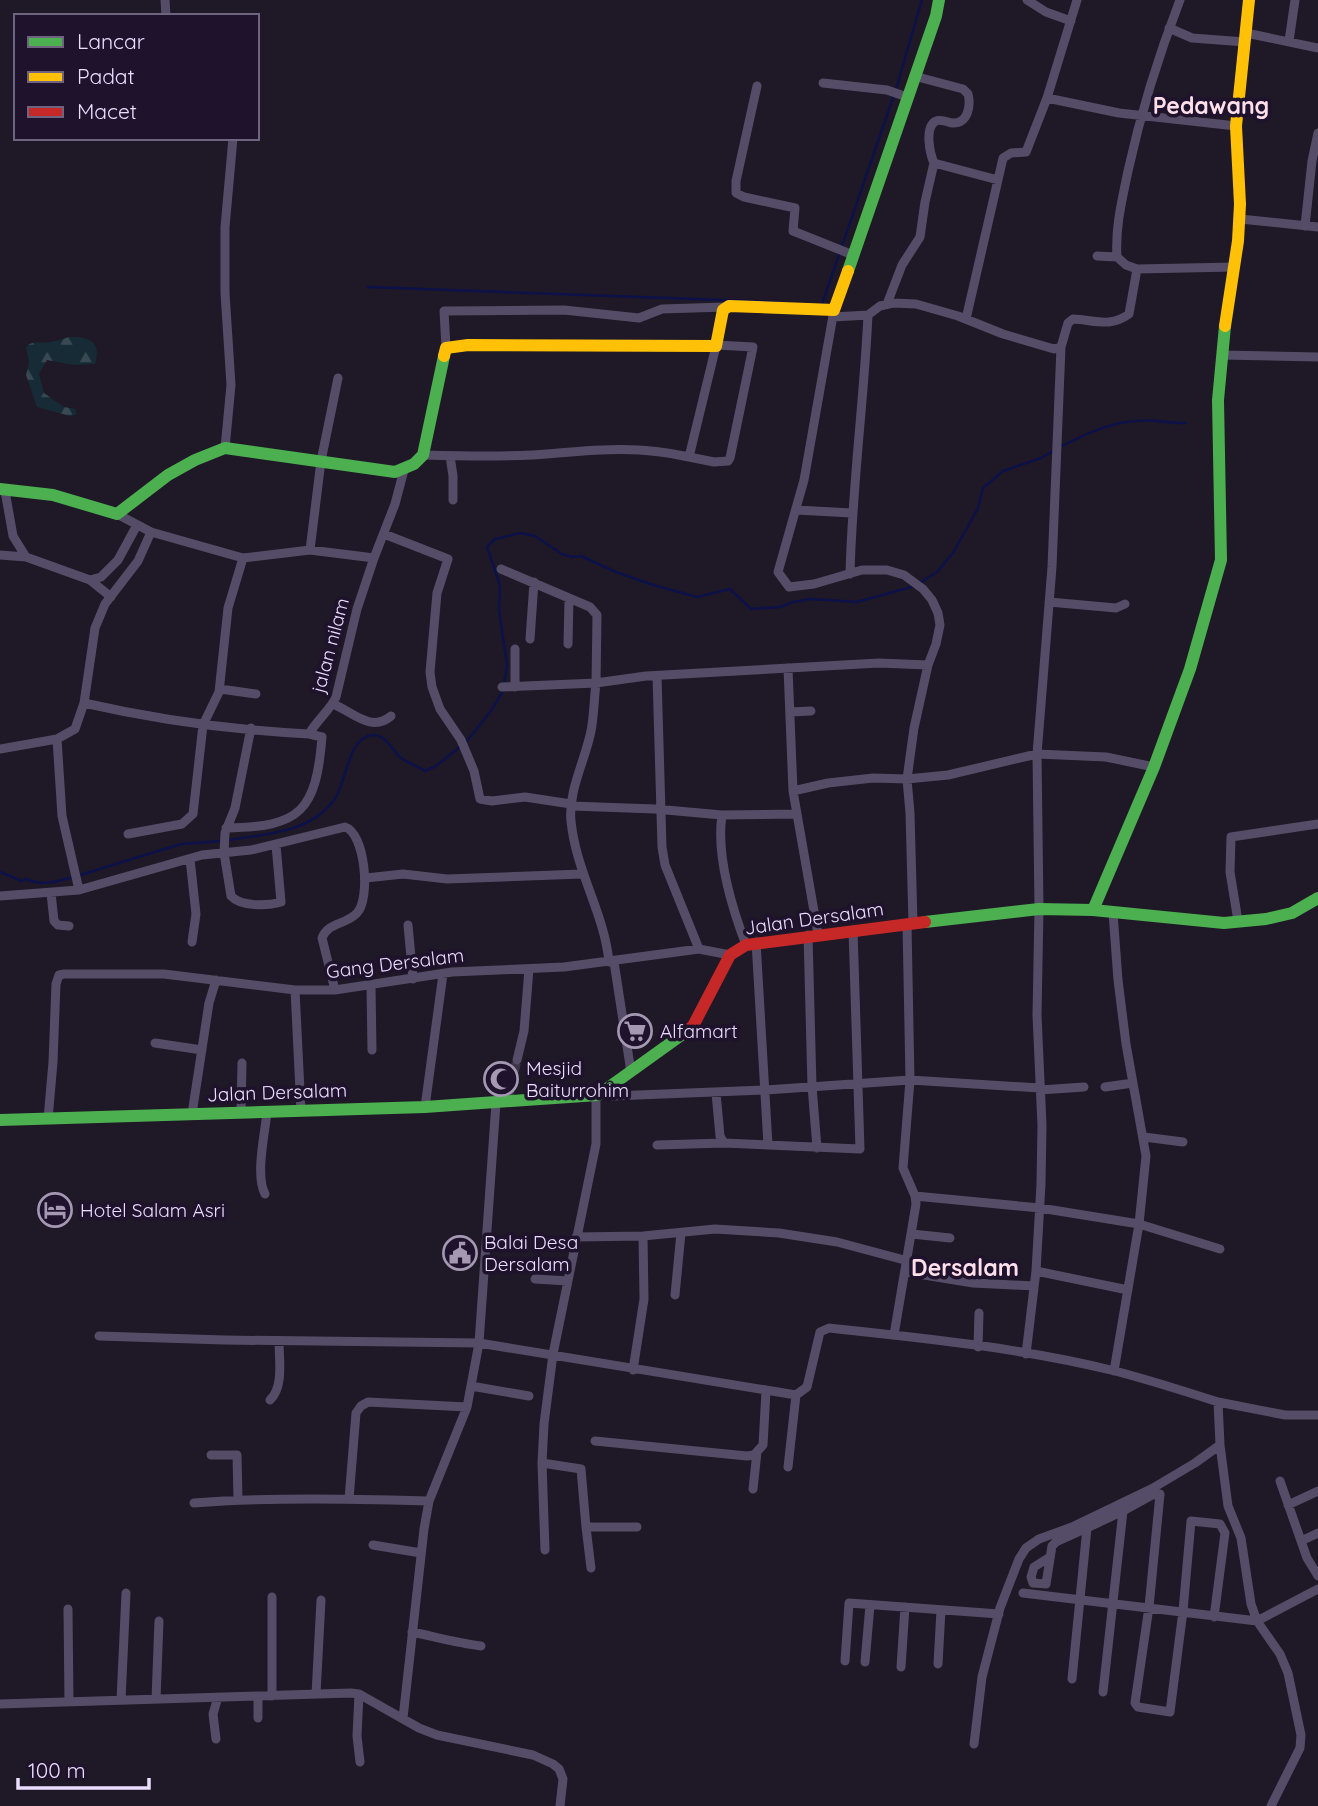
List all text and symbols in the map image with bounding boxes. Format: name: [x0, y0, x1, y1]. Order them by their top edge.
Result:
legend: [14, 14, 259, 140]
text: Lancar: [77, 28, 145, 54]
text: Padat: [77, 63, 135, 89]
district label: Pedawang: [1153, 91, 1269, 120]
text: Macet: [77, 98, 137, 124]
street label: jalan nilam: [306, 595, 354, 696]
street label: Jalan Dersalam: [743, 896, 885, 940]
street label: Gang Dersalam: [325, 943, 465, 983]
supermarket icon: Alfamart: [616, 1012, 654, 1050]
place label: Alfamart: [660, 1019, 738, 1043]
place label: Mesjid Baiturrohim: [526, 1056, 629, 1102]
mosque icon: Mesjid Baiturrohim: [482, 1060, 520, 1098]
street label: Jalan Dersalam: [207, 1078, 347, 1106]
hotel icon: Hotel Salam Asri: [36, 1191, 74, 1229]
place label: Hotel Salam Asri: [80, 1198, 225, 1222]
place label: Balai Desa Dersalam: [484, 1230, 578, 1276]
public building icon: Balai Desa Dersalam: [441, 1234, 479, 1272]
district label: Dersalam: [911, 1253, 1019, 1282]
scale bar: [18, 1746, 149, 1790]
text: 100 m: [28, 1757, 86, 1783]

